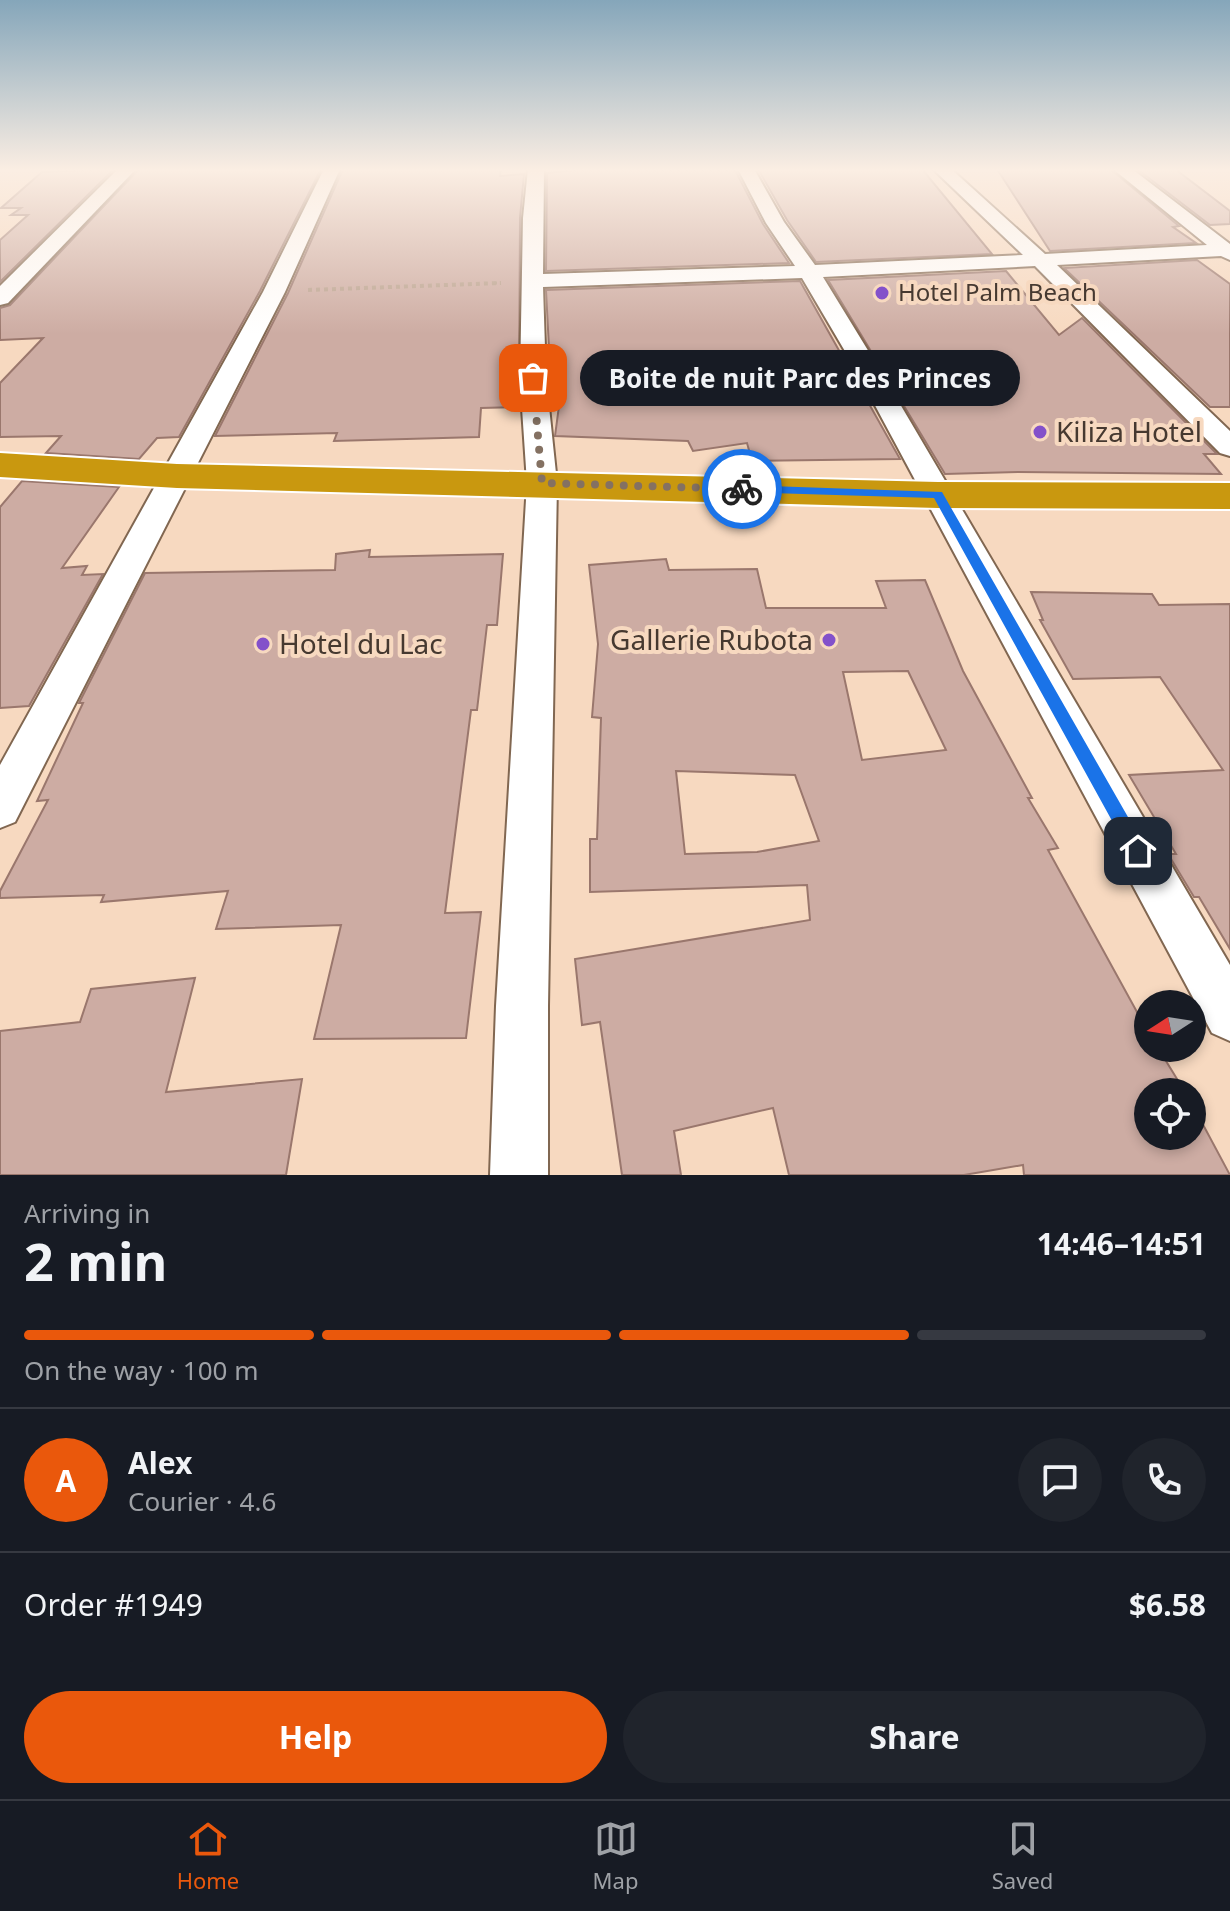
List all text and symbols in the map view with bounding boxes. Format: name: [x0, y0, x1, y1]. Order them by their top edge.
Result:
place label: Hotel Palm Beach: [898, 275, 1097, 308]
marker: Hotel Palm Beach: [873, 284, 891, 302]
pin: [499, 344, 567, 412]
callout: Boite de nuit Parc des Princes: [581, 350, 1021, 406]
icon: bag: [511, 356, 555, 400]
text: Boite de nuit Parc des Princes: [609, 360, 991, 396]
place label: Kiliza Hotel: [1056, 412, 1202, 450]
marker: Kiliza Hotel: [1031, 423, 1049, 441]
courier: [702, 449, 782, 529]
icon: bike: [720, 467, 764, 511]
place label: Gallerie Rubota: [610, 620, 813, 658]
place label: Hotel du Lac: [279, 624, 443, 662]
marker: Gallerie Rubota: [820, 631, 838, 649]
marker: Hotel du Lac: [254, 635, 272, 653]
pin: [1104, 817, 1172, 885]
icon: home: [1116, 829, 1160, 873]
north arrow: [1134, 990, 1206, 1062]
map controls: [1134, 990, 1206, 1150]
button: locate: [1134, 1078, 1206, 1150]
text: Arriving in: [24, 1195, 150, 1231]
text: 14:46–14:51: [1037, 1223, 1206, 1264]
text: 2 min: [24, 1225, 167, 1296]
text: On the way · 100 m: [24, 1352, 258, 1388]
button: chat: [1018, 1438, 1102, 1522]
button: phone: [1122, 1438, 1206, 1522]
text: Alex: [128, 1442, 192, 1483]
text: A: [56, 1460, 76, 1501]
text: Courier · 4.6: [128, 1483, 276, 1519]
text: Order #1949: [24, 1584, 203, 1625]
text: $6.58: [1129, 1584, 1206, 1625]
button: Help: [24, 1691, 607, 1783]
button: Share: [623, 1691, 1206, 1783]
tab: Home: [177, 1817, 239, 1895]
tab: Map: [593, 1817, 638, 1895]
tab: Saved: [992, 1817, 1053, 1895]

